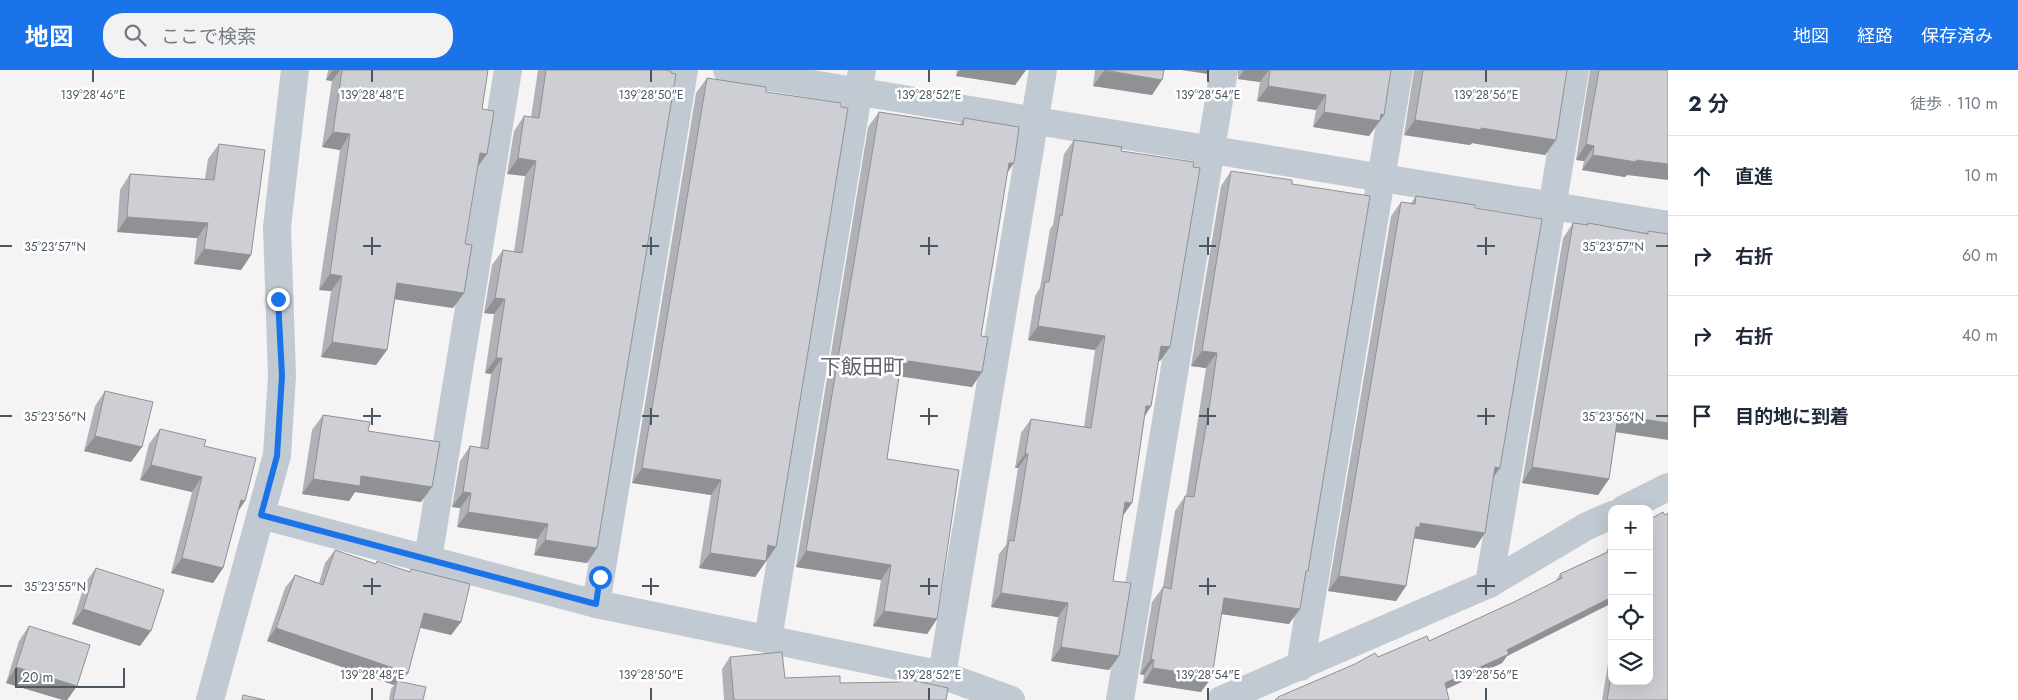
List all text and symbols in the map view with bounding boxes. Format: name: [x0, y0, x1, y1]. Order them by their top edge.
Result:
search box: [103, 13, 453, 58]
text: 地図: [25, 19, 73, 54]
icon: search: [121, 21, 149, 49]
text: ここで検索: [161, 23, 256, 50]
text: 地図: [1793, 23, 1829, 49]
text: 経路: [1857, 23, 1893, 49]
text: 保存済み: [1921, 23, 1993, 49]
text: 139°28'46"E: [60, 86, 126, 104]
text: 139°28'48"E: [340, 86, 404, 104]
text: 139°28'50"E: [618, 86, 684, 104]
text: 139°28'52"E: [897, 86, 961, 104]
text: 139°28'54"E: [1176, 86, 1240, 104]
text: 139°28'56"E: [1454, 86, 1518, 104]
text: 2 分: [1688, 89, 1729, 119]
text: 徒歩 · 110 m: [1910, 92, 1998, 115]
icon: ahead: [1688, 162, 1716, 190]
text: 直進: [1735, 163, 1773, 190]
text: 10 m: [1964, 164, 1998, 187]
text: 35°23'57"N: [24, 238, 86, 256]
text: 35°23'57"N: [1582, 238, 1644, 256]
icon: right: [1688, 242, 1716, 270]
text: 右折: [1735, 243, 1773, 270]
text: 60 m: [1962, 244, 1998, 267]
route end: [267, 288, 290, 311]
icon: right: [1688, 322, 1716, 350]
text: 右折: [1735, 323, 1773, 350]
text: 40 m: [1962, 324, 1998, 347]
district label: 下飯田町: [820, 352, 904, 382]
icon: arrive: [1688, 402, 1716, 430]
text: 目的地に到着: [1735, 403, 1849, 430]
text: 35°23'56"N: [24, 408, 86, 426]
text: 35°23'56"N: [1582, 408, 1644, 426]
map controls: [1608, 505, 1653, 685]
button: +: [1608, 505, 1653, 550]
button: −: [1608, 550, 1653, 595]
route start: [589, 566, 612, 589]
text: 35°23'55"N: [24, 578, 86, 596]
button: locate: [1608, 595, 1653, 640]
button: layers: [1608, 640, 1653, 685]
scale bar: [15, 665, 125, 688]
text: 139°28'48"E: [340, 666, 404, 684]
text: 139°28'50"E: [618, 666, 684, 684]
text: 139°28'52"E: [897, 666, 961, 684]
text: 139°28'54"E: [1176, 666, 1240, 684]
text: 139°28'56"E: [1454, 666, 1518, 684]
text: 20 m: [22, 667, 54, 687]

